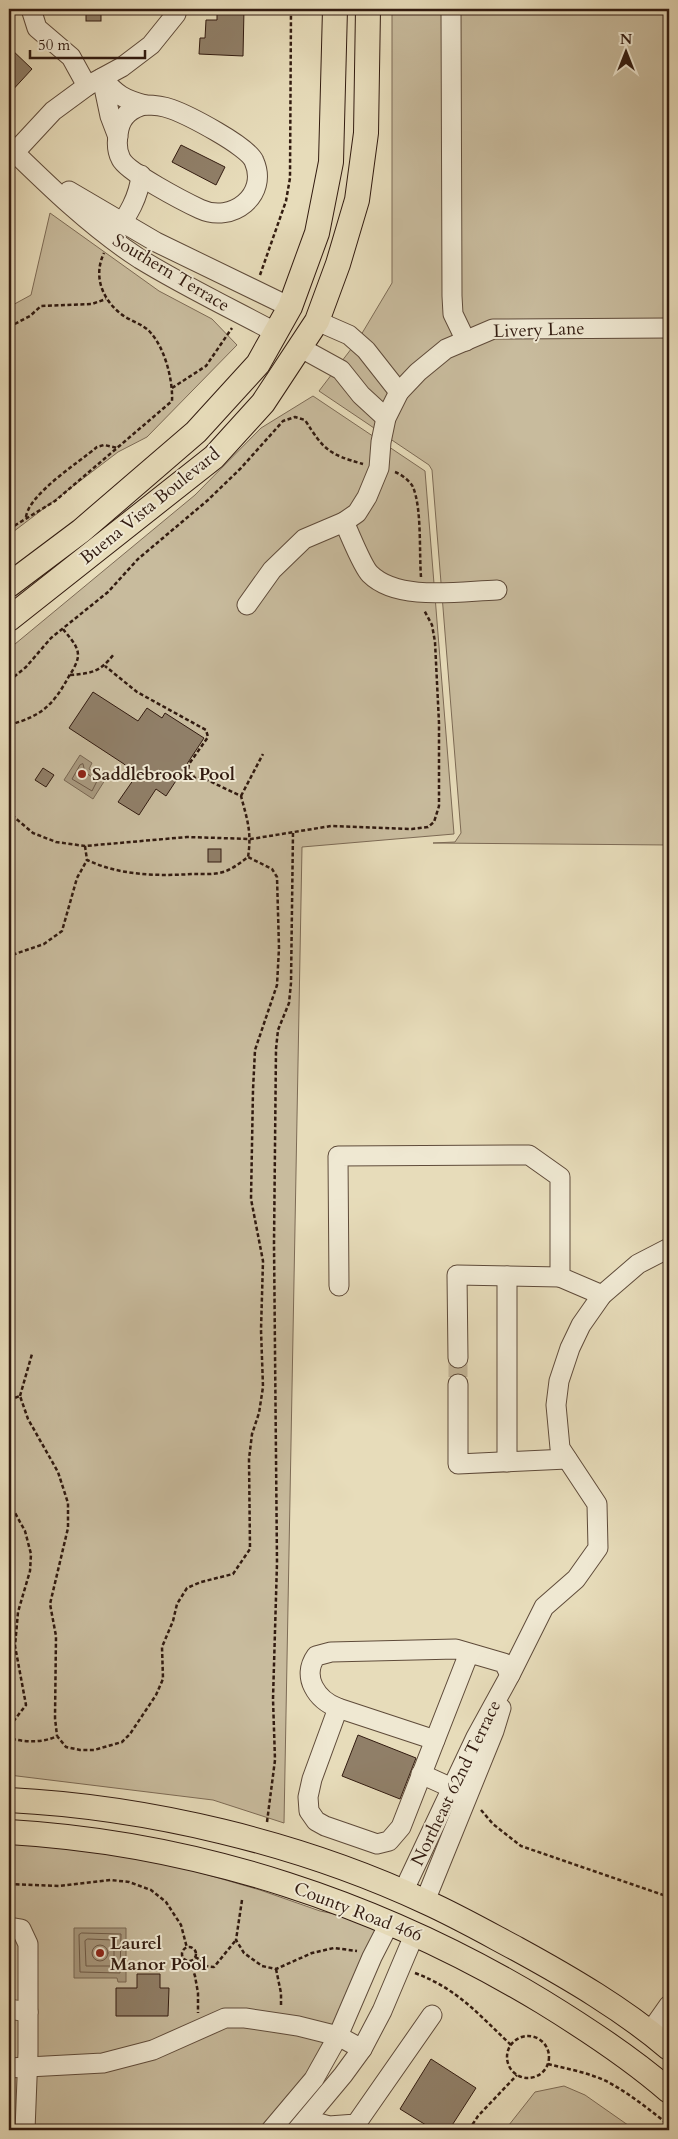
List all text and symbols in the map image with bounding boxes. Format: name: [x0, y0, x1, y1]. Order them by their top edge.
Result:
scale bar: [30, 28, 145, 60]
north arrow: [600, 28, 650, 78]
text: N: [620, 30, 632, 49]
text: 50 m: [38, 35, 70, 55]
street label: Southern Terrace: [108, 228, 234, 318]
street label: Livery Lane: [493, 316, 585, 344]
street label: Buena Vista Boulevard: [75, 441, 226, 570]
place label: Saddlebrook Pool: [92, 762, 235, 787]
marker: Saddlebrook Pool: [76, 768, 88, 780]
street label: Northeast 62nd Terrace: [405, 1696, 507, 1870]
street label: County Road 466: [290, 1876, 426, 1948]
place label: Laurel Manor Pool: [110, 1931, 207, 1977]
marker: Laurel Manor Pool: [94, 1947, 106, 1959]

